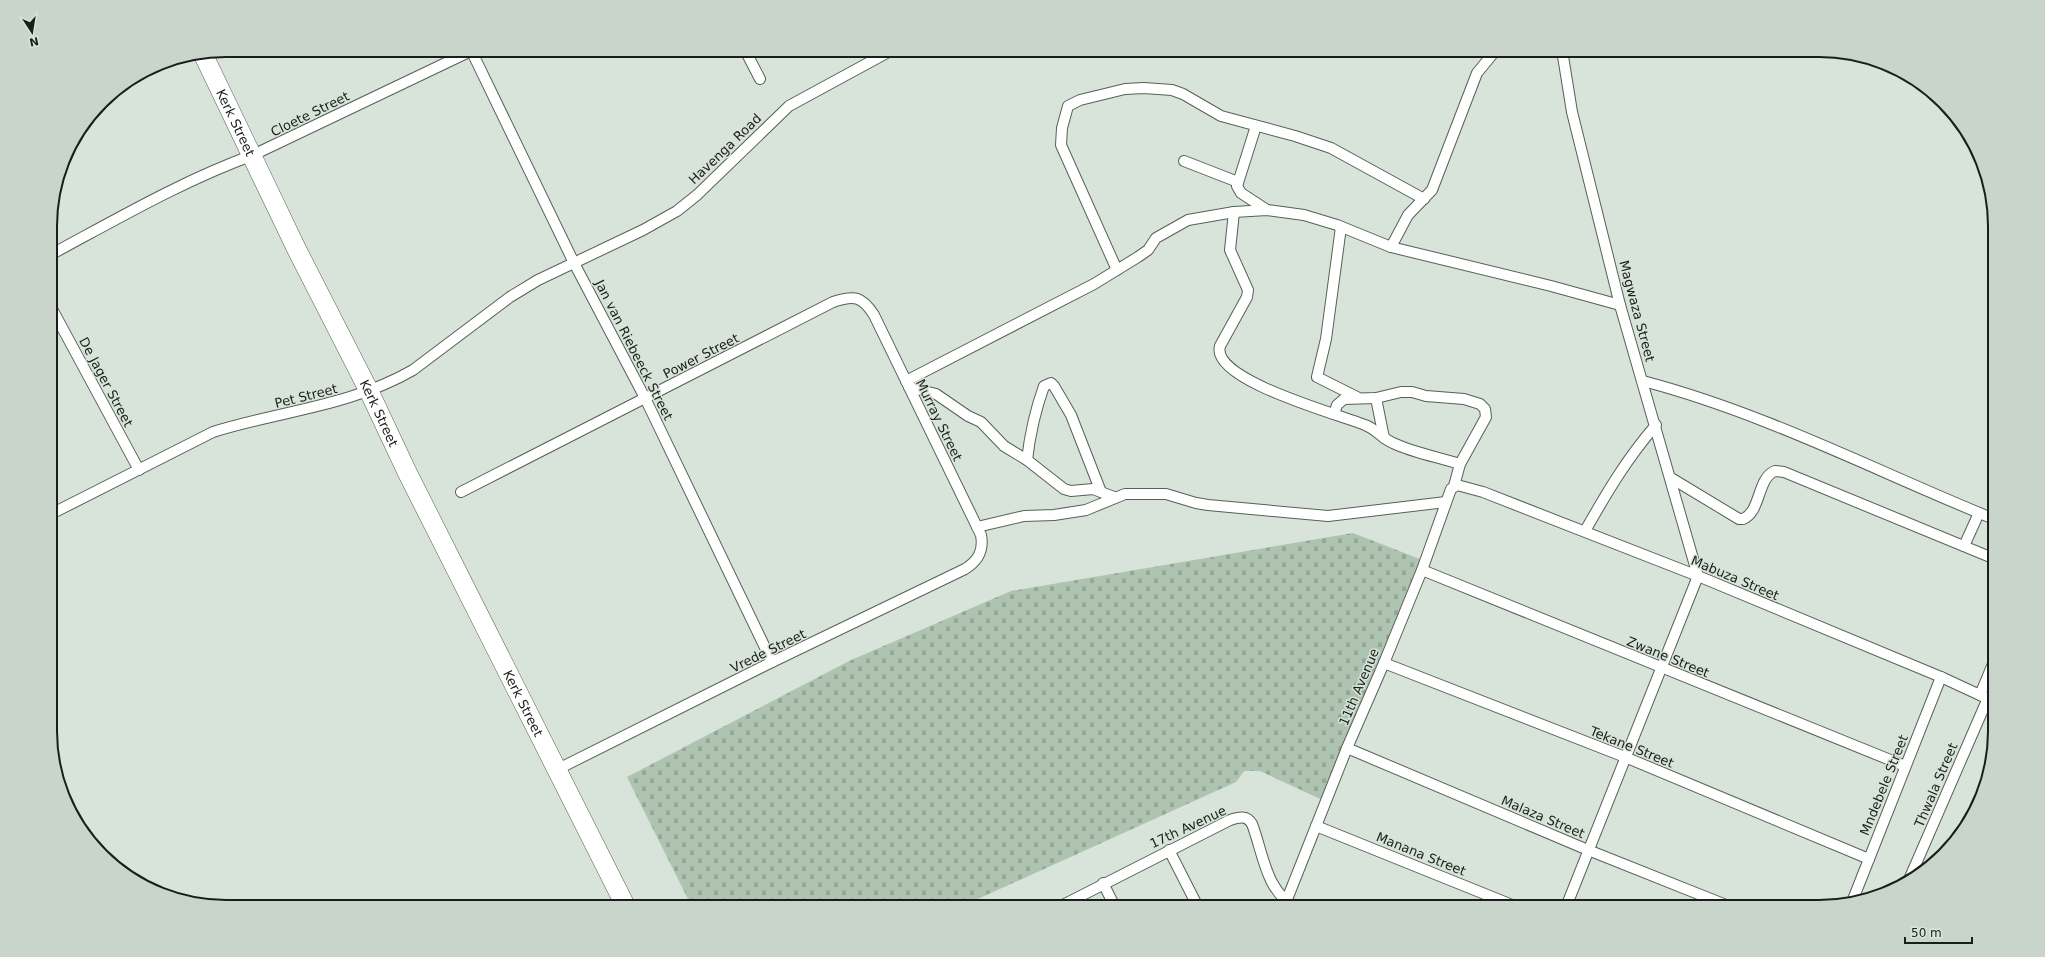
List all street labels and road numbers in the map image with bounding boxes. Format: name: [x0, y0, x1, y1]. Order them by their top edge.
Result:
street label: Kerk Street: [213, 87, 258, 158]
street label: Cloete Street: [268, 89, 352, 139]
street label: Havenga Road: [686, 111, 764, 187]
street label: Magwaza Street: [1616, 259, 1658, 363]
street label: Jan van Riebeeck Street: [592, 276, 676, 423]
street label: Power Street: [661, 330, 741, 382]
street label: De Jager Street: [76, 335, 136, 429]
street label: Kerk Street: [357, 377, 402, 449]
street label: Murray Street: [913, 377, 965, 463]
street label: Pet Street: [273, 381, 339, 411]
street label: Mabuza Street: [1689, 553, 1781, 603]
street label: Vrede Street: [728, 626, 808, 676]
street label: Zwane Street: [1625, 634, 1711, 680]
street label: 11th Avenue: [1336, 646, 1382, 728]
street label: Kerk Street: [500, 667, 546, 739]
street label: Tekane Street: [1587, 723, 1676, 771]
street label: Mndebele Street: [1857, 732, 1911, 838]
street label: Thwala Street: [1911, 741, 1960, 830]
street label: Malaza Street: [1499, 793, 1587, 841]
street label: 17th Avenue: [1148, 803, 1228, 851]
street label: Manana Street: [1374, 829, 1468, 879]

